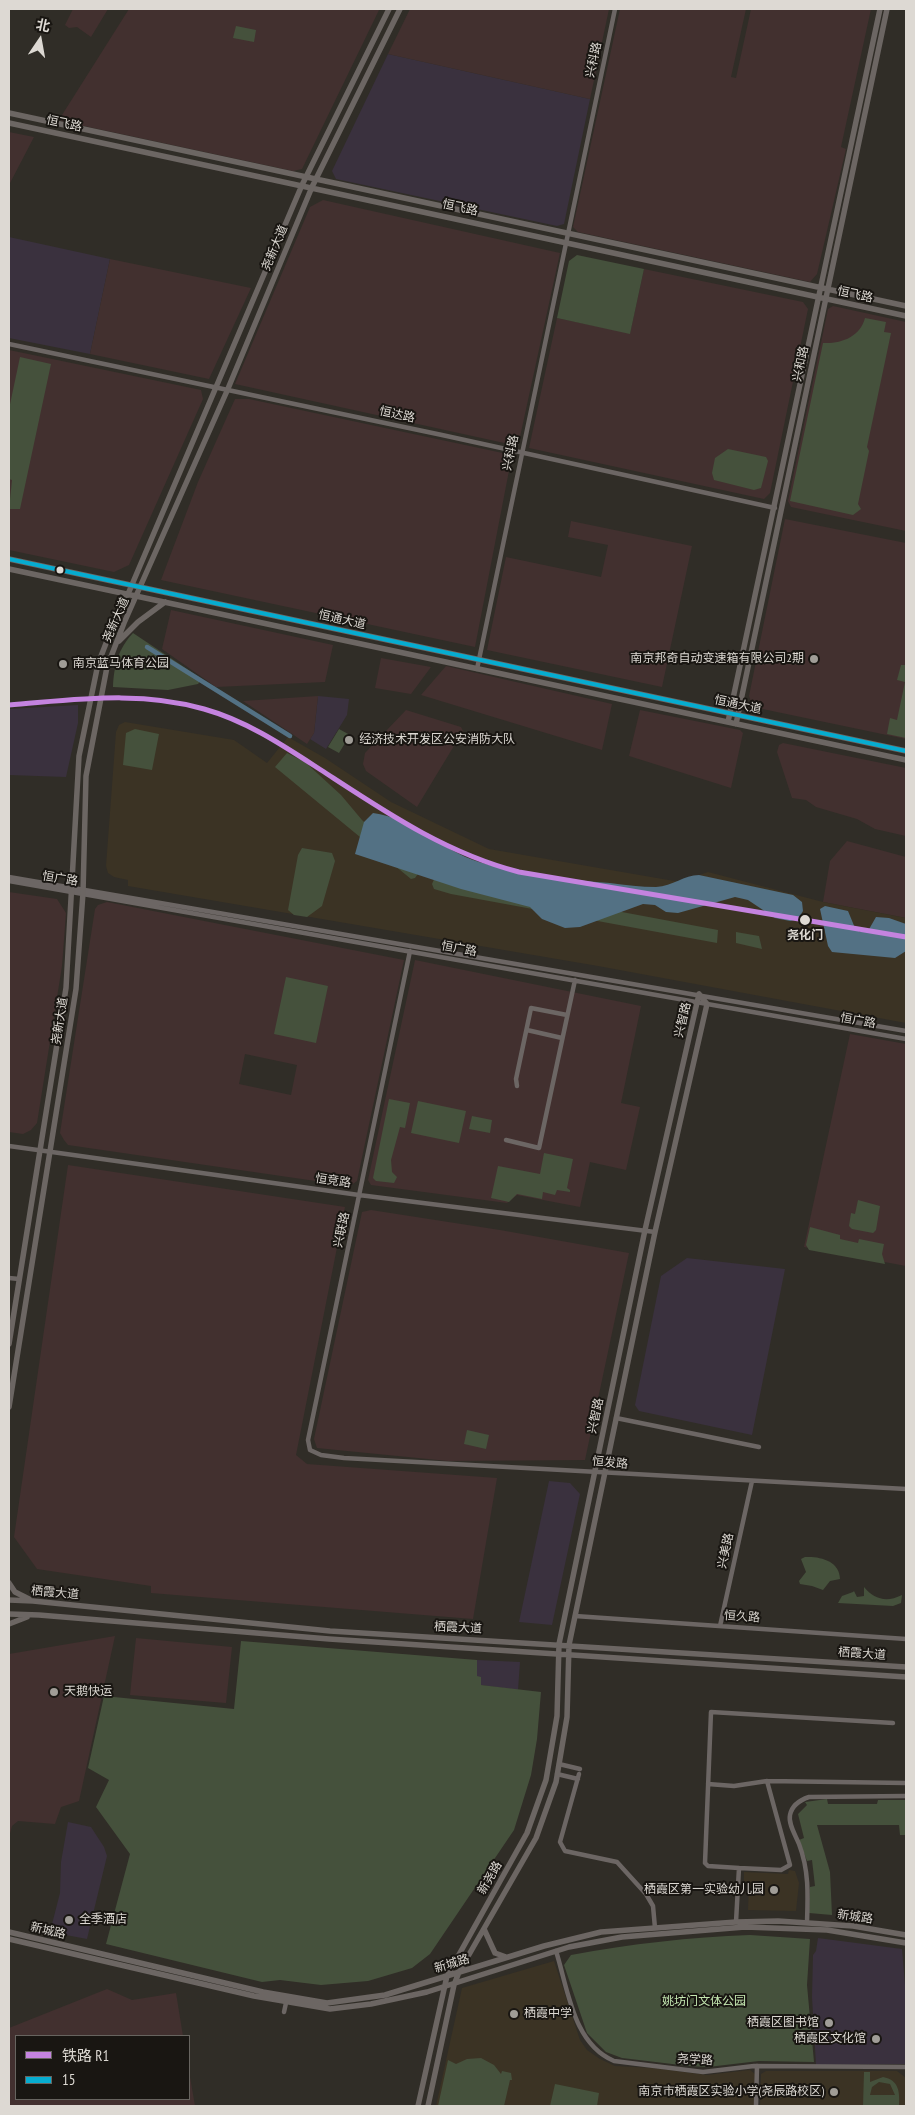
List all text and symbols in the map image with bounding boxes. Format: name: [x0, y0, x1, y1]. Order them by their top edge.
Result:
north arrow: [15, 15, 65, 65]
text: 北: [34, 15, 52, 36]
street label: 兴科路: [583, 41, 605, 79]
street label: 恒飞路: [45, 113, 83, 135]
street label: 恒飞路: [441, 197, 479, 219]
street label: 尧新大道: [259, 223, 291, 273]
street label: 恒飞路: [836, 284, 874, 306]
street label: 兴和路: [790, 345, 812, 383]
street label: 恒达路: [378, 404, 416, 426]
street label: 兴科路: [500, 434, 522, 472]
unlabelled marker: [55, 565, 65, 575]
street label: 尧新大道: [100, 595, 132, 645]
street label: 恒通大道: [317, 608, 367, 632]
place label: 南京邦奇自动变速箱有限公司2期: [631, 652, 804, 666]
marker: 南京邦奇自动变速箱有限公司2期: [808, 653, 820, 665]
place label: 南京蓝马体育公园: [73, 657, 169, 671]
marker: 南京蓝马体育公园: [57, 658, 69, 670]
street label: 恒通大道: [713, 693, 763, 717]
place label: 经济技术开发区公安消防大队: [359, 733, 515, 747]
marker: 经济技术开发区公安消防大队: [343, 734, 355, 746]
street label: 恒广路: [41, 869, 79, 889]
marker: 尧化门: [798, 913, 812, 927]
place label: 尧化门: [787, 929, 823, 943]
street label: 恒广路: [440, 939, 478, 959]
street label: 尧新大道: [49, 996, 71, 1046]
street label: 兴智路: [672, 1001, 694, 1039]
street label: 恒广路: [839, 1011, 877, 1031]
street label: 恒竞路: [314, 1171, 352, 1191]
street label: 兴联路: [331, 1211, 353, 1249]
street label: 兴智路: [585, 1397, 607, 1435]
street label: 恒发路: [591, 1454, 629, 1472]
street label: 兴美路: [715, 1532, 737, 1570]
street label: 栖霞大道: [30, 1584, 80, 1602]
street label: 恒久路: [724, 1609, 760, 1625]
street label: 栖霞大道: [434, 1620, 482, 1636]
street label: 栖霞大道: [838, 1645, 886, 1663]
place label: 天鹅快运: [64, 1685, 112, 1699]
marker: 天鹅快运: [48, 1686, 60, 1698]
street label: 新尧路: [475, 1859, 505, 1897]
place label: 栖霞区第一实验幼儿园: [644, 1883, 764, 1897]
marker: 栖霞区第一实验幼儿园: [768, 1884, 780, 1896]
street label: 新城路: [836, 1907, 874, 1927]
place label: 全季酒店: [79, 1913, 127, 1927]
marker: 全季酒店: [63, 1914, 75, 1926]
street label: 新城路: [29, 1920, 67, 1942]
street label: 新城路: [433, 1952, 471, 1976]
park label: 姚坊门文体公园: [662, 1995, 746, 2009]
place label: 栖霞中学: [524, 2007, 572, 2021]
marker: 栖霞中学: [508, 2008, 520, 2020]
place label: 栖霞区图书馆: [747, 2016, 819, 2030]
marker: 栖霞区图书馆: [823, 2017, 835, 2029]
place label: 栖霞区文化馆: [794, 2032, 866, 2046]
marker: 栖霞区文化馆: [870, 2033, 882, 2045]
legend: [15, 2035, 190, 2100]
text: 铁路 R1: [62, 2046, 109, 2065]
street label: 尧学路: [677, 2052, 713, 2068]
text: 15: [62, 2070, 76, 2089]
place label: 南京市栖霞区实验小学(尧辰路校区): [638, 2085, 824, 2099]
marker: 南京市栖霞区实验小学(尧辰路校区): [828, 2086, 840, 2098]

